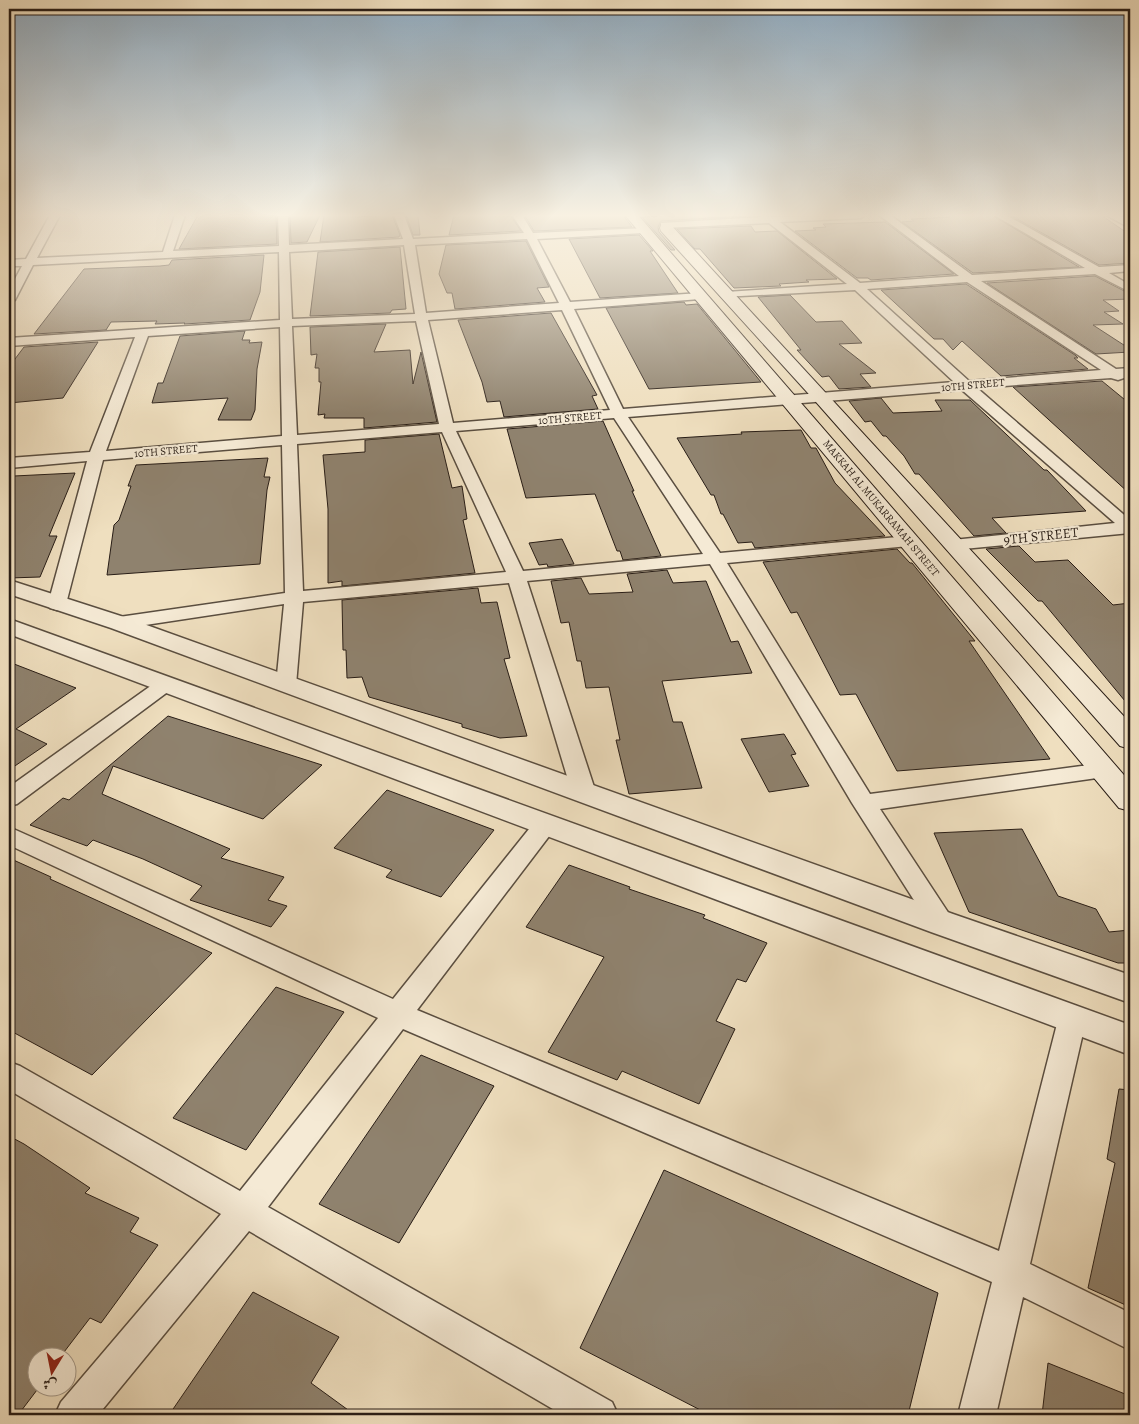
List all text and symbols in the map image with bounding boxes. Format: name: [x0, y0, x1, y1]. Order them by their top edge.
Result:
street label: 10TH STREET: [941, 375, 1005, 395]
street label: 10TH STREET: [538, 408, 602, 428]
street label: MAKKAH AL MUKARRAMAH STREET: [819, 437, 943, 579]
street label: 10TH STREET: [134, 441, 198, 461]
street label: 9TH STREET: [1003, 523, 1080, 549]
north arrow: [28, 1346, 78, 1396]
text: ش: [41, 1374, 58, 1395]

